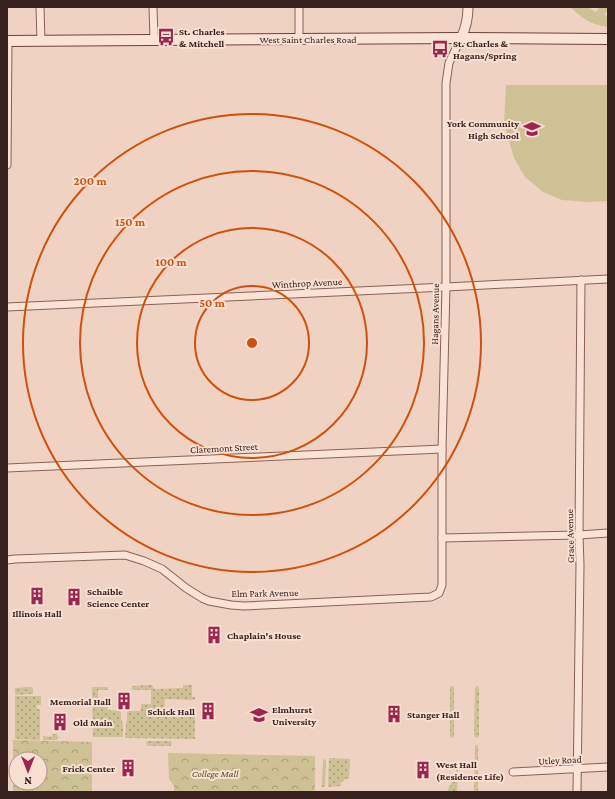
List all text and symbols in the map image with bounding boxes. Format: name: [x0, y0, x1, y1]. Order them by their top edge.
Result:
place label: St. Charles & Mitchell: [179, 26, 225, 49]
bus stop icon: St. Charles & Mitchell: [156, 27, 176, 47]
street label: West Saint Charles Road: [259, 34, 357, 45]
place label: St. Charles & Hagans/Spring: [453, 38, 516, 61]
bus stop icon: St. Charles & Hagans/Spring: [430, 39, 450, 59]
place label: York Community High School: [447, 118, 519, 141]
school or university icon: York Community High School: [522, 119, 542, 139]
text: 200 m: [73, 174, 107, 188]
text: 150 m: [115, 215, 146, 229]
text: 100 m: [155, 255, 188, 269]
street label: Winthrop Avenue: [271, 276, 343, 290]
street label: Hagans Avenue: [429, 283, 441, 345]
text: 50 m: [199, 296, 226, 310]
centre of rings: [245, 336, 259, 350]
street label: Claremont Street: [190, 441, 259, 455]
street label: Grace Avenue: [564, 508, 576, 563]
building icon: Illinois Hall: [27, 586, 47, 606]
place label: Schaible Science Center: [87, 586, 149, 609]
building icon: Schaible Science Center: [64, 587, 84, 607]
street label: Elm Park Avenue: [231, 587, 299, 599]
place label: Illinois Hall: [12, 608, 62, 619]
building icon: Chaplain's House: [204, 625, 224, 645]
place label: Chaplain's House: [227, 630, 301, 641]
building icon: Memorial Hall: [114, 691, 134, 711]
place label: Memorial Hall: [50, 696, 111, 707]
building icon: Schick Hall: [198, 701, 218, 721]
place label: Elmhurst University: [272, 704, 316, 727]
building icon: Stanger Hall: [384, 704, 404, 724]
school or university icon: Elmhurst University: [249, 705, 269, 725]
place label: Schick Hall: [148, 706, 195, 717]
place label: Stanger Hall: [407, 709, 459, 720]
building icon: Old Main: [50, 712, 70, 732]
place label: Old Main: [73, 717, 113, 728]
north arrow: [8, 751, 48, 791]
street label: Utley Road: [538, 753, 583, 767]
building icon: Frick Center: [118, 758, 138, 778]
place label: West Hall (Residence Life): [435, 759, 504, 783]
building icon: West Hall (Residence Life): [413, 760, 433, 780]
place label: Frick Center: [63, 763, 115, 774]
park label: College Mall: [192, 768, 239, 779]
text: N: [24, 775, 32, 787]

